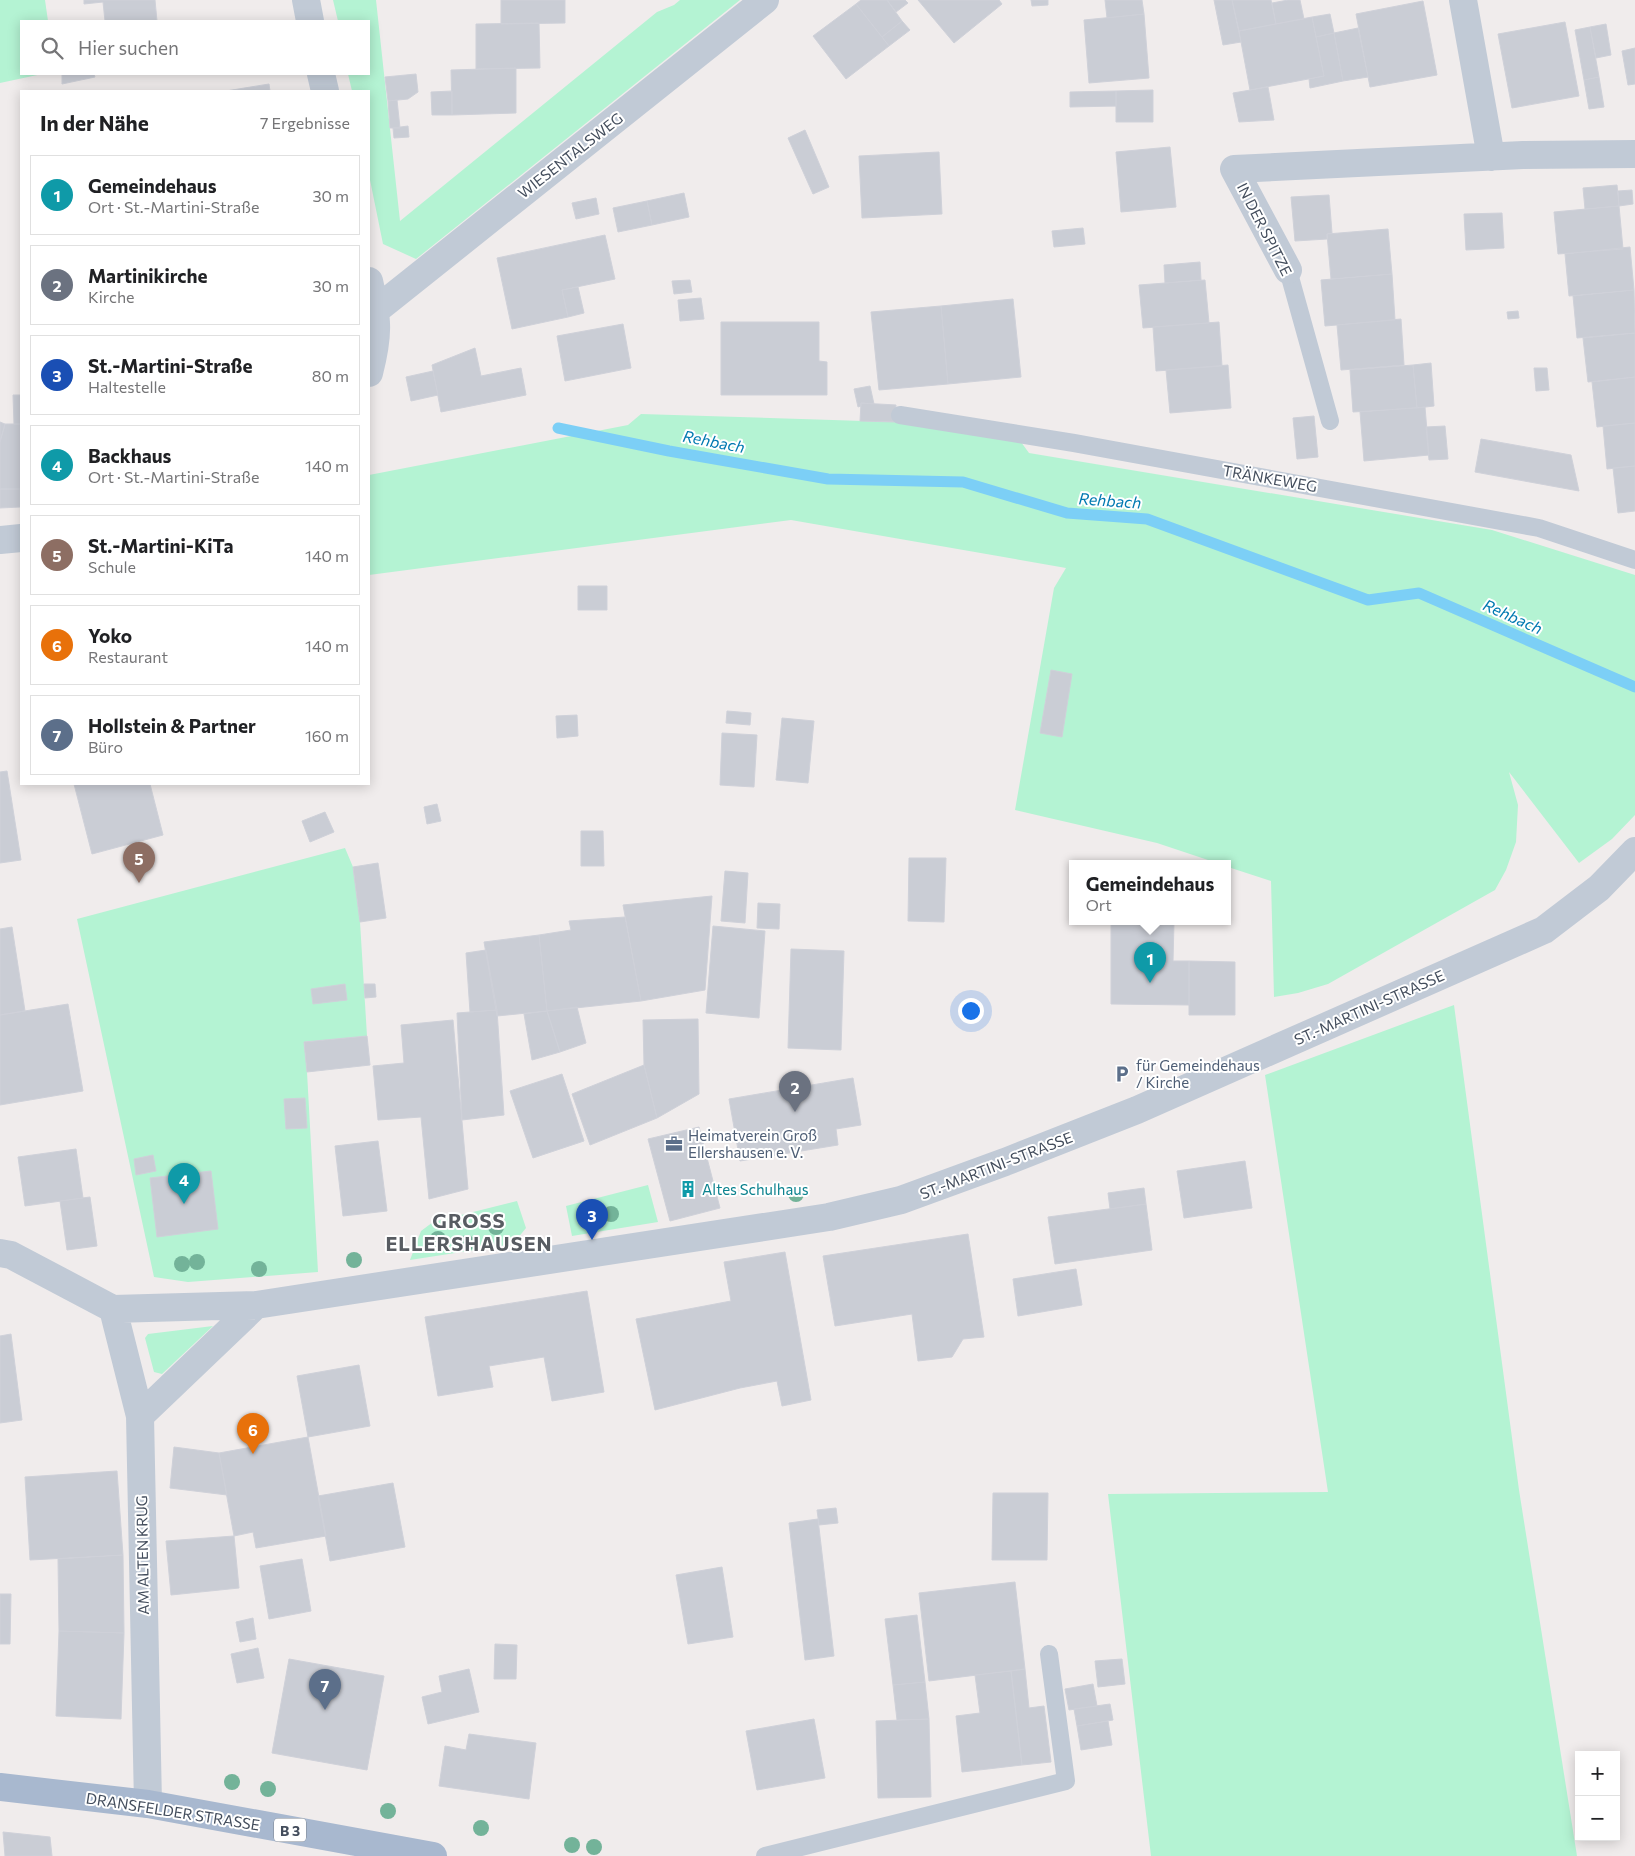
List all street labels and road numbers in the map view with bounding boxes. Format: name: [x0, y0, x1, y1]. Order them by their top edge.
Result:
street label: WIESENTALSWEG: [514, 108, 626, 202]
street label: IN DER SPITZE: [1234, 179, 1296, 279]
street label: TRÄNKEWEG: [1221, 461, 1319, 495]
street label: ST.-MARTINI-STRASSE: [1291, 966, 1447, 1048]
street label: ST.-MARTINI-STRASSE: [917, 1128, 1075, 1202]
street label: AM ALTEN KRUG: [132, 1495, 152, 1615]
street label: DRANSFELDER STRASSE: [85, 1788, 261, 1834]
road number: B 3: [274, 1818, 306, 1842]

